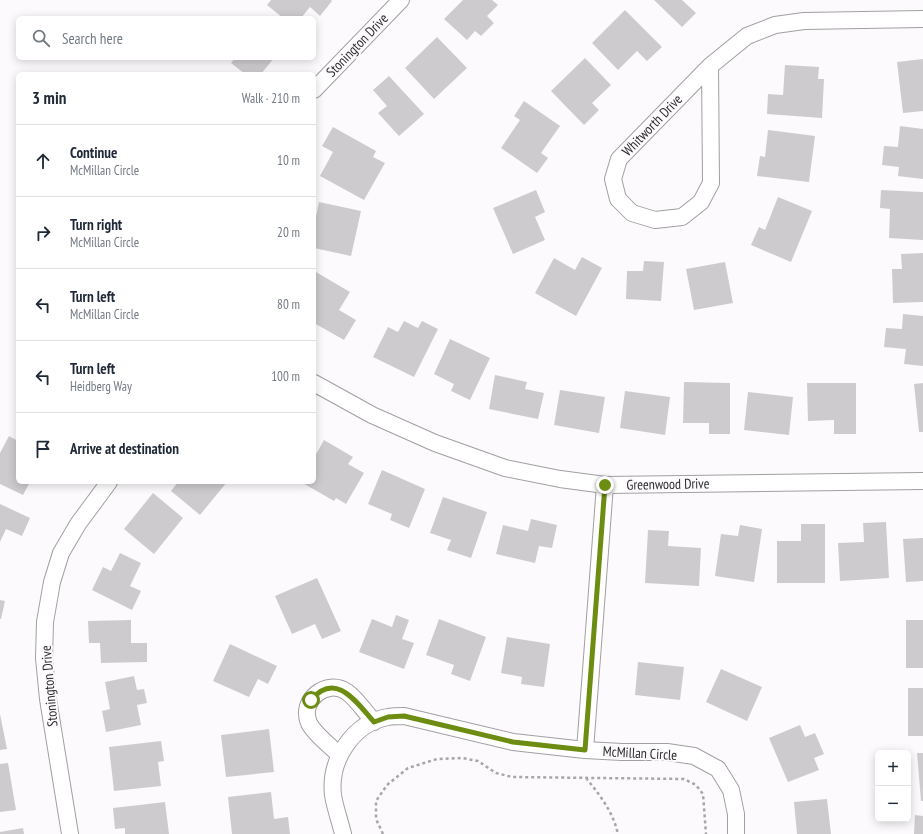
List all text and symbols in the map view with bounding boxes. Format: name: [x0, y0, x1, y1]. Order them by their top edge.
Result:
street label: Stonington Drive: [322, 9, 392, 81]
search box: [16, 16, 316, 60]
icon: search: [30, 27, 52, 49]
text: Search here: [62, 29, 123, 48]
text: 3 min: [32, 87, 66, 109]
text: Walk · 210 m: [242, 90, 300, 107]
street label: Whitworth Drive: [618, 90, 686, 160]
text: Continue: [70, 143, 117, 162]
icon: ahead: [32, 150, 54, 172]
text: 10 m: [277, 152, 300, 169]
text: McMillan Circle: [70, 162, 139, 179]
text: Turn right: [70, 215, 122, 234]
icon: right: [32, 222, 54, 244]
text: 20 m: [277, 224, 300, 241]
text: McMillan Circle: [70, 234, 139, 251]
text: Turn left: [70, 287, 115, 306]
icon: left: [32, 294, 54, 316]
text: 80 m: [277, 296, 300, 313]
text: McMillan Circle: [70, 306, 139, 323]
text: Turn left: [70, 359, 115, 378]
icon: left: [32, 366, 54, 388]
text: 100 m: [271, 368, 300, 385]
text: Heidberg Way: [70, 378, 132, 395]
icon: arrive: [32, 438, 54, 460]
text: Arrive at destination: [70, 439, 179, 458]
street label: Greenwood Drive: [626, 474, 710, 494]
route end: [596, 476, 614, 494]
street label: Stonington Drive: [36, 644, 62, 727]
route start: [302, 691, 320, 709]
street label: McMillan Circle: [602, 742, 678, 764]
map controls: [875, 750, 911, 822]
button: +: [875, 750, 911, 786]
button: −: [875, 786, 911, 822]

